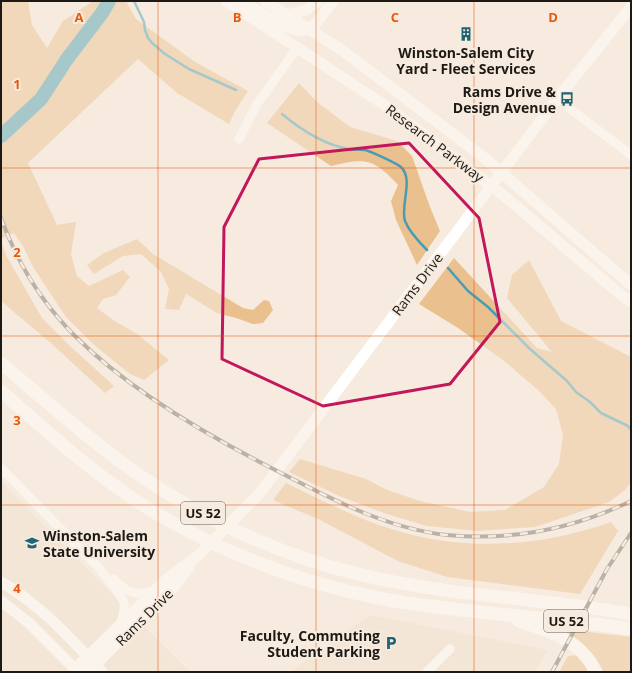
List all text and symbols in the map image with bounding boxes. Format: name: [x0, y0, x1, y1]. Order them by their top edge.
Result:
text: A: [75, 8, 84, 26]
text: B: [233, 8, 242, 26]
text: C: [391, 8, 399, 26]
text: D: [548, 8, 558, 26]
building icon: Winston-Salem City Yard - Fleet Services: [458, 26, 474, 42]
place label: Winston-Salem City Yard - Fleet Services: [396, 43, 536, 78]
text: 1: [13, 75, 21, 93]
place label: Rams Drive & Design Avenue: [453, 82, 557, 117]
bus stop icon: Rams Drive & Design Avenue: [559, 91, 575, 107]
street label: Research Parkway: [382, 100, 489, 187]
text: 2: [13, 243, 21, 261]
street label: Rams Drive: [387, 249, 447, 319]
text: 3: [13, 411, 21, 429]
road number: US 52: [181, 502, 225, 524]
place label: Winston-Salem State University: [43, 526, 155, 561]
school or university icon: Winston-Salem State University: [24, 535, 40, 551]
text: 4: [13, 579, 21, 597]
street label: Rams Drive: [111, 584, 177, 650]
road number: US 52: [544, 610, 588, 632]
place label: Faculty, Commuting Student Parking: [240, 626, 380, 661]
parking icon: Faculty, Commuting Student Parking: [383, 635, 399, 651]

